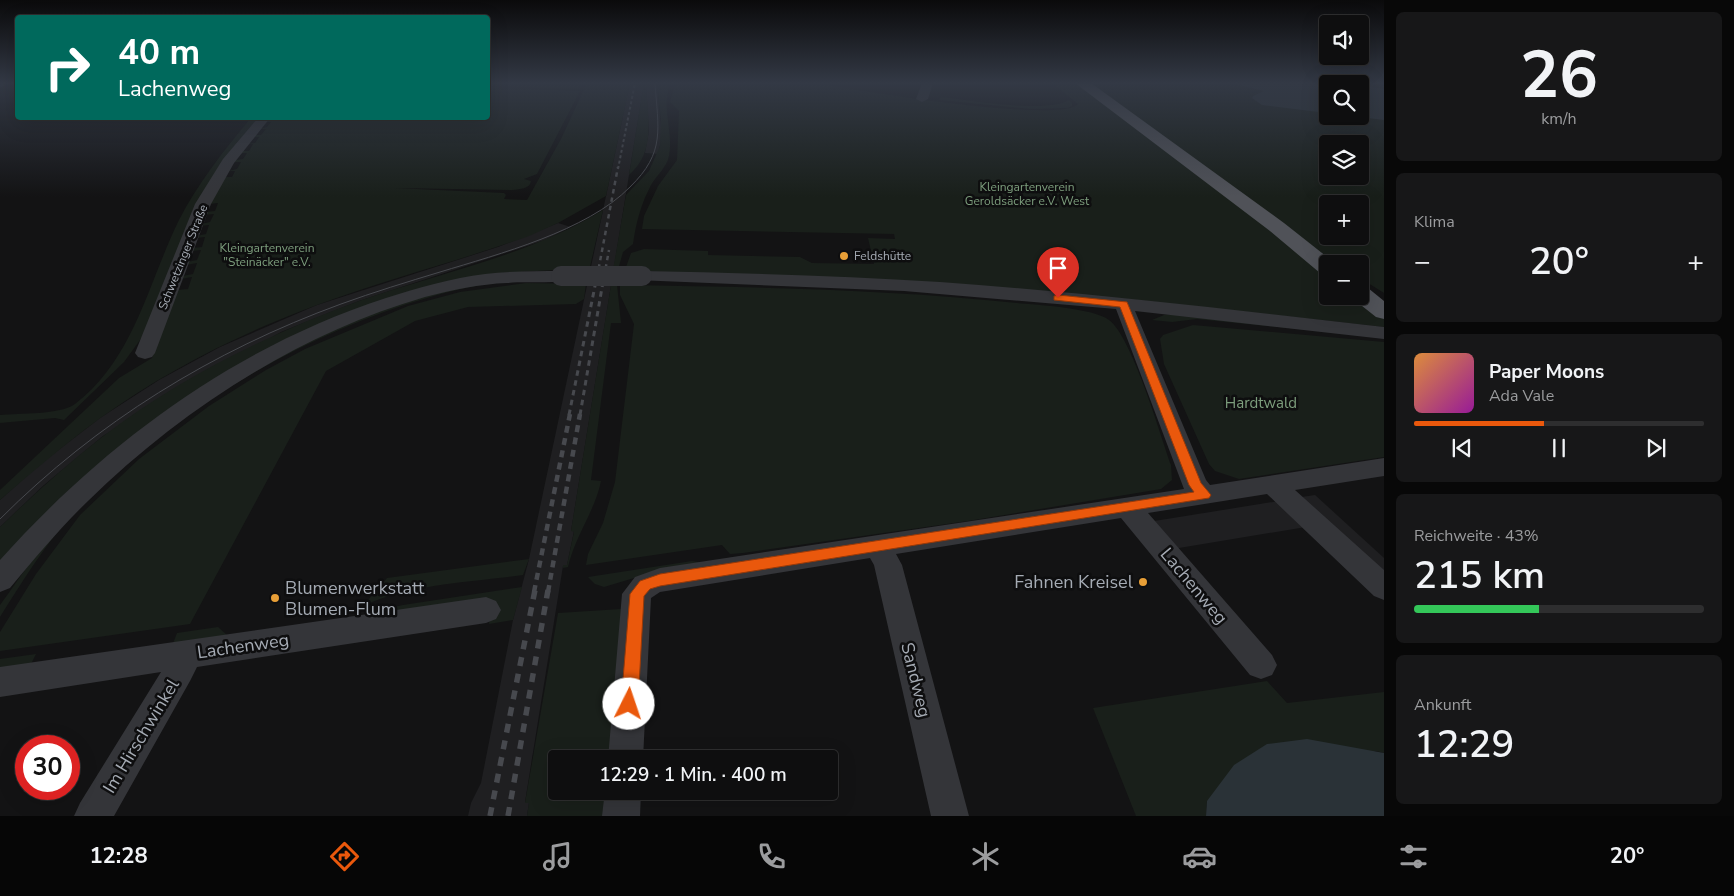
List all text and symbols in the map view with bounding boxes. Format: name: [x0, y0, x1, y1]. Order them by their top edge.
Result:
map controls: [1319, 15, 1369, 305]
button: sound: [1319, 15, 1369, 65]
text: 40 m: [118, 29, 200, 76]
text: 26: [1520, 31, 1598, 120]
icon: right: [35, 35, 100, 100]
text: Lachenweg: [118, 74, 231, 104]
button: search: [1319, 75, 1369, 125]
text: km/h: [1541, 108, 1577, 130]
button: layers: [1319, 135, 1369, 185]
park label: Kleingartenverein Geroldsäcker e.V. West: [965, 179, 1090, 209]
button: +: [1319, 195, 1369, 245]
street label: Schwetzinger Straße: [155, 202, 211, 312]
text: Klima: [1414, 211, 1455, 233]
text: 20°: [1529, 236, 1589, 287]
park label: Kleingartenverein "Steinäcker" e.V.: [220, 240, 314, 270]
text: −: [1414, 243, 1431, 281]
text: +: [1687, 243, 1704, 281]
pin: [1037, 247, 1079, 298]
place label: Feldshütte: [854, 248, 911, 264]
marker: Feldshütte: [838, 250, 850, 262]
icon: arrive: [1044, 254, 1072, 282]
button: −: [1319, 255, 1369, 305]
text: Paper Moons: [1489, 359, 1604, 385]
text: Ada Vale: [1489, 385, 1554, 407]
park label: Hardtwald: [1225, 393, 1297, 413]
icon: previous: [1448, 434, 1476, 462]
icon: pause: [1545, 434, 1573, 462]
icon: next: [1642, 434, 1670, 462]
text: Reichweite · 43%: [1414, 525, 1539, 547]
street label: Lachenweg: [1155, 543, 1233, 629]
text: 215 km: [1414, 550, 1545, 601]
place label: Fahnen Kreisel: [1014, 570, 1134, 594]
place label: Blumenwerkstatt Blumen-Flum: [285, 576, 425, 621]
marker: Fahnen Kreisel: [1137, 576, 1149, 588]
marker: Blumenwerkstatt Blumen-Flum: [269, 592, 281, 604]
street label: Lachenweg: [195, 628, 291, 664]
street label: Sandweg: [895, 640, 937, 720]
street label: Im Hirschwinkel: [97, 674, 185, 798]
position arrow: [602, 677, 654, 729]
text: Ankunft: [1414, 694, 1471, 716]
text: 12:29: [1414, 719, 1514, 770]
speed limit sign: 30: [15, 735, 80, 800]
text: 12:29 · 1 Min. · 400 m: [599, 762, 787, 788]
icon: directions: [327, 839, 362, 874]
icon: music: [540, 839, 575, 874]
icon: phone: [754, 839, 789, 874]
icon: climate: [968, 839, 1003, 874]
icon: car: [1182, 839, 1217, 874]
icon: filters: [1396, 839, 1431, 874]
text: 12:28: [89, 841, 148, 871]
text: 20°: [1610, 841, 1644, 871]

